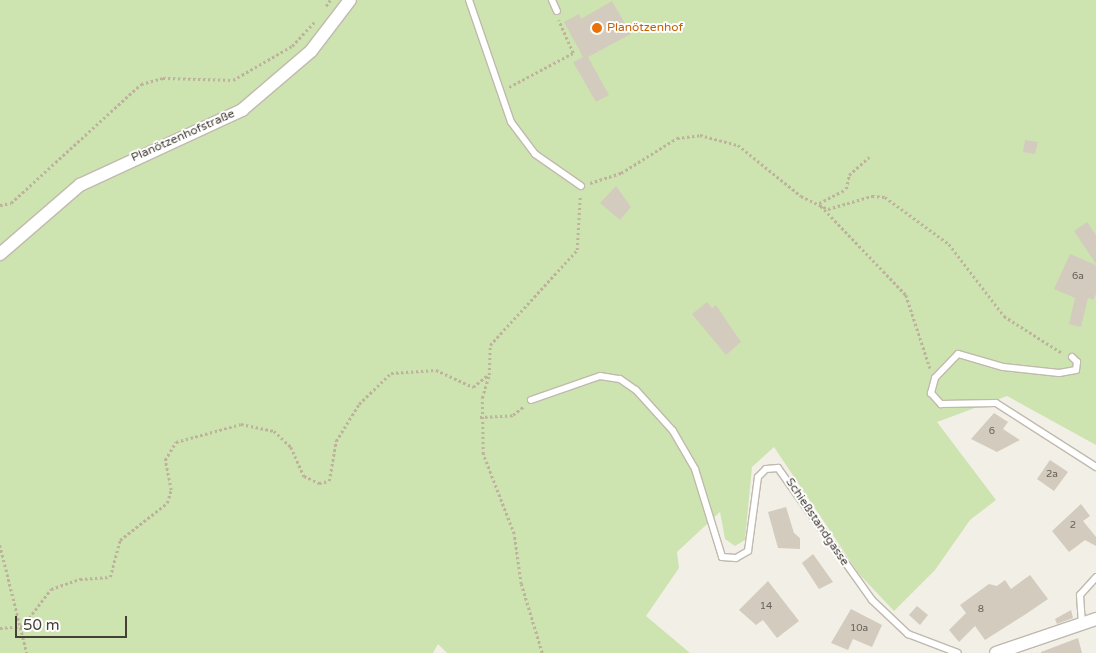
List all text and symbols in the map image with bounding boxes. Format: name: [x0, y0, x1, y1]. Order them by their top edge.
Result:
place label: Planötzenhof: [607, 21, 683, 35]
marker: Planötzenhof: [591, 22, 603, 34]
street label: Planötzenhofstraße: [129, 107, 237, 165]
house number: 6a: [1072, 271, 1084, 283]
house number: 6: [989, 426, 995, 438]
house number: 2a: [1046, 469, 1058, 481]
street label: Schießstandgasse: [782, 475, 852, 569]
house number: 2: [1070, 520, 1076, 532]
house number: 14: [760, 601, 772, 613]
house number: 8: [978, 604, 984, 616]
scale bar: [18, 606, 130, 638]
text: 50 m: [23, 616, 60, 634]
house number: 10a: [850, 623, 868, 635]

